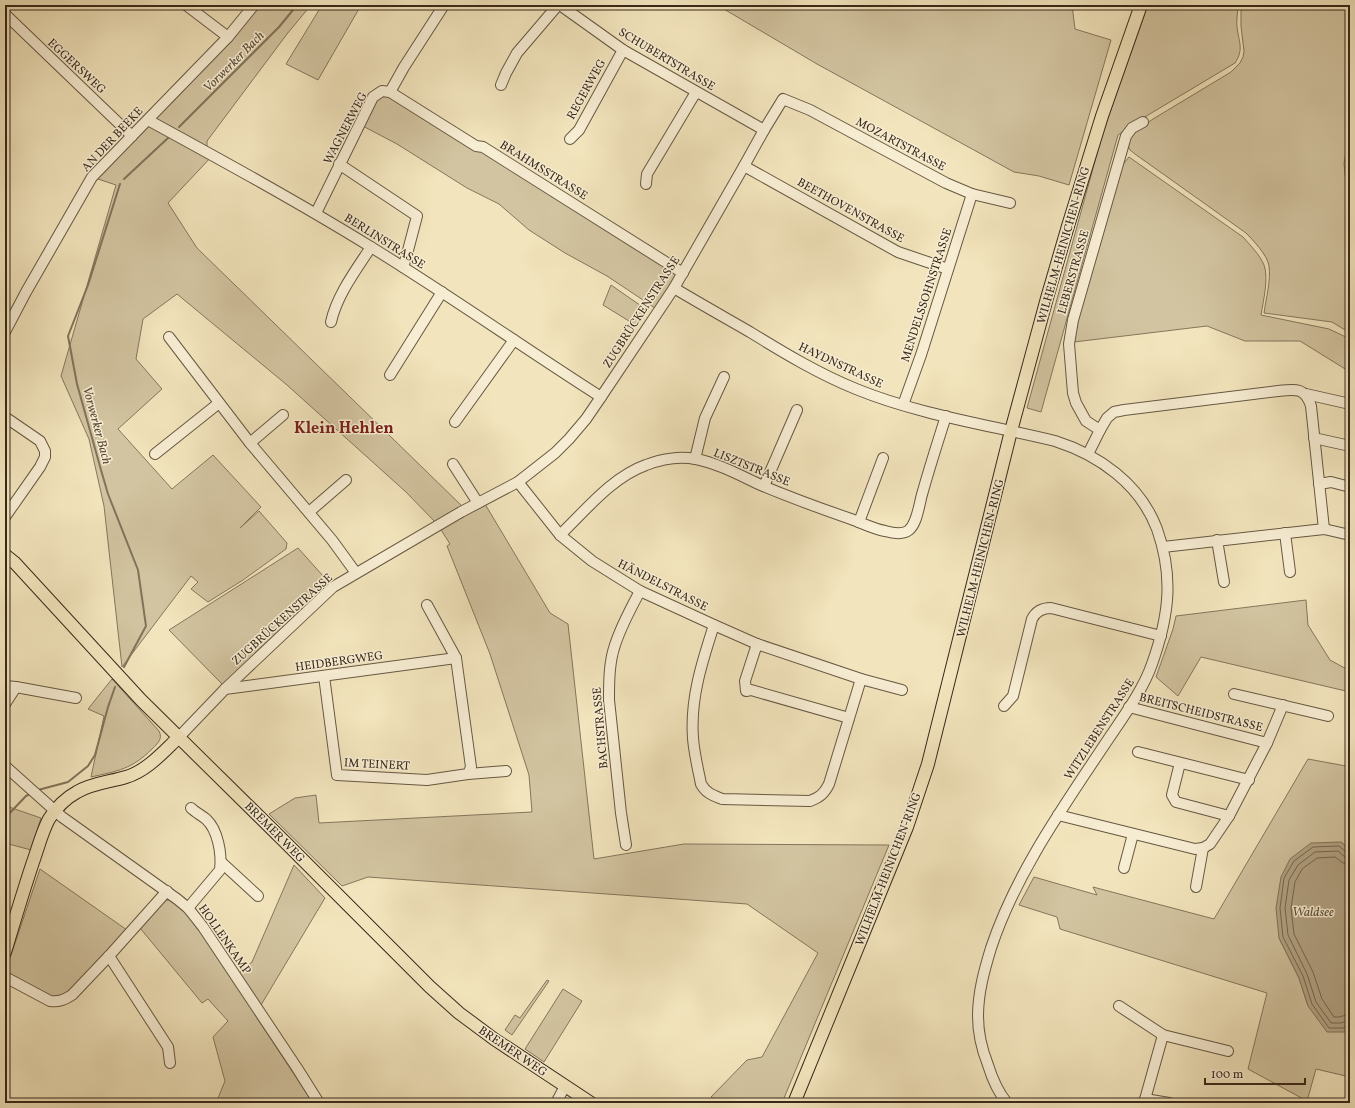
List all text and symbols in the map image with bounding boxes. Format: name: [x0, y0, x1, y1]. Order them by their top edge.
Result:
street label: SCHUBERTSTRASSE: [615, 25, 718, 95]
water label: Vorwerker Bach: [200, 27, 269, 97]
street label: EGGERSWEG: [44, 35, 109, 98]
street label: REGERWEG: [564, 56, 610, 123]
street label: WAGNERWEG: [320, 90, 372, 167]
street label: AN DER BEEKE: [78, 104, 147, 176]
street label: MOZARTSTRASSE: [853, 114, 948, 175]
street label: BRAHMSSTRASSE: [496, 137, 591, 204]
street label: WILHELM-HEINICHEN-RING: [1034, 165, 1094, 326]
street label: BEETHOVENSTRASSE: [794, 175, 907, 247]
street label: BERLINSTRASSE: [341, 210, 428, 273]
street label: MENDELSSOHNSTRASSE: [898, 226, 956, 364]
street label: LEBERSTRASSE: [1054, 228, 1094, 316]
street label: ZUGBRÜCKENSTRASSE: [599, 253, 684, 372]
street label: HAYDNSTRASSE: [796, 339, 886, 393]
water label: Vorwerker Bach: [77, 385, 115, 467]
district label: Klein Hehlen: [294, 418, 394, 440]
street label: LISZTSTRASSE: [711, 445, 792, 491]
street label: WILHELM-HEINICHEN-RING: [953, 477, 1008, 639]
street label: HÄNDELSTRASSE: [615, 555, 711, 616]
street label: ZUGBRÜCKENSTRASSE: [228, 569, 336, 669]
street label: HEIDBERGWEG: [294, 648, 384, 676]
street label: WITZLEBENSTRASSE: [1061, 676, 1139, 783]
street label: BACHSTRASSE: [589, 686, 613, 770]
street label: BREITSCHEIDSTRASSE: [1137, 690, 1264, 736]
street label: IM TEINERT: [344, 755, 410, 775]
street label: WILHELM-HEINICHEN-RING: [852, 790, 926, 948]
street label: BREMER WEG: [241, 799, 308, 866]
street label: HOLLENKAMP: [194, 901, 254, 978]
water label: Waldsee: [1292, 904, 1334, 922]
street label: BREMER WEG: [475, 1023, 550, 1081]
scale bar: [1205, 1060, 1305, 1086]
text: 100 m: [1211, 1067, 1244, 1083]

